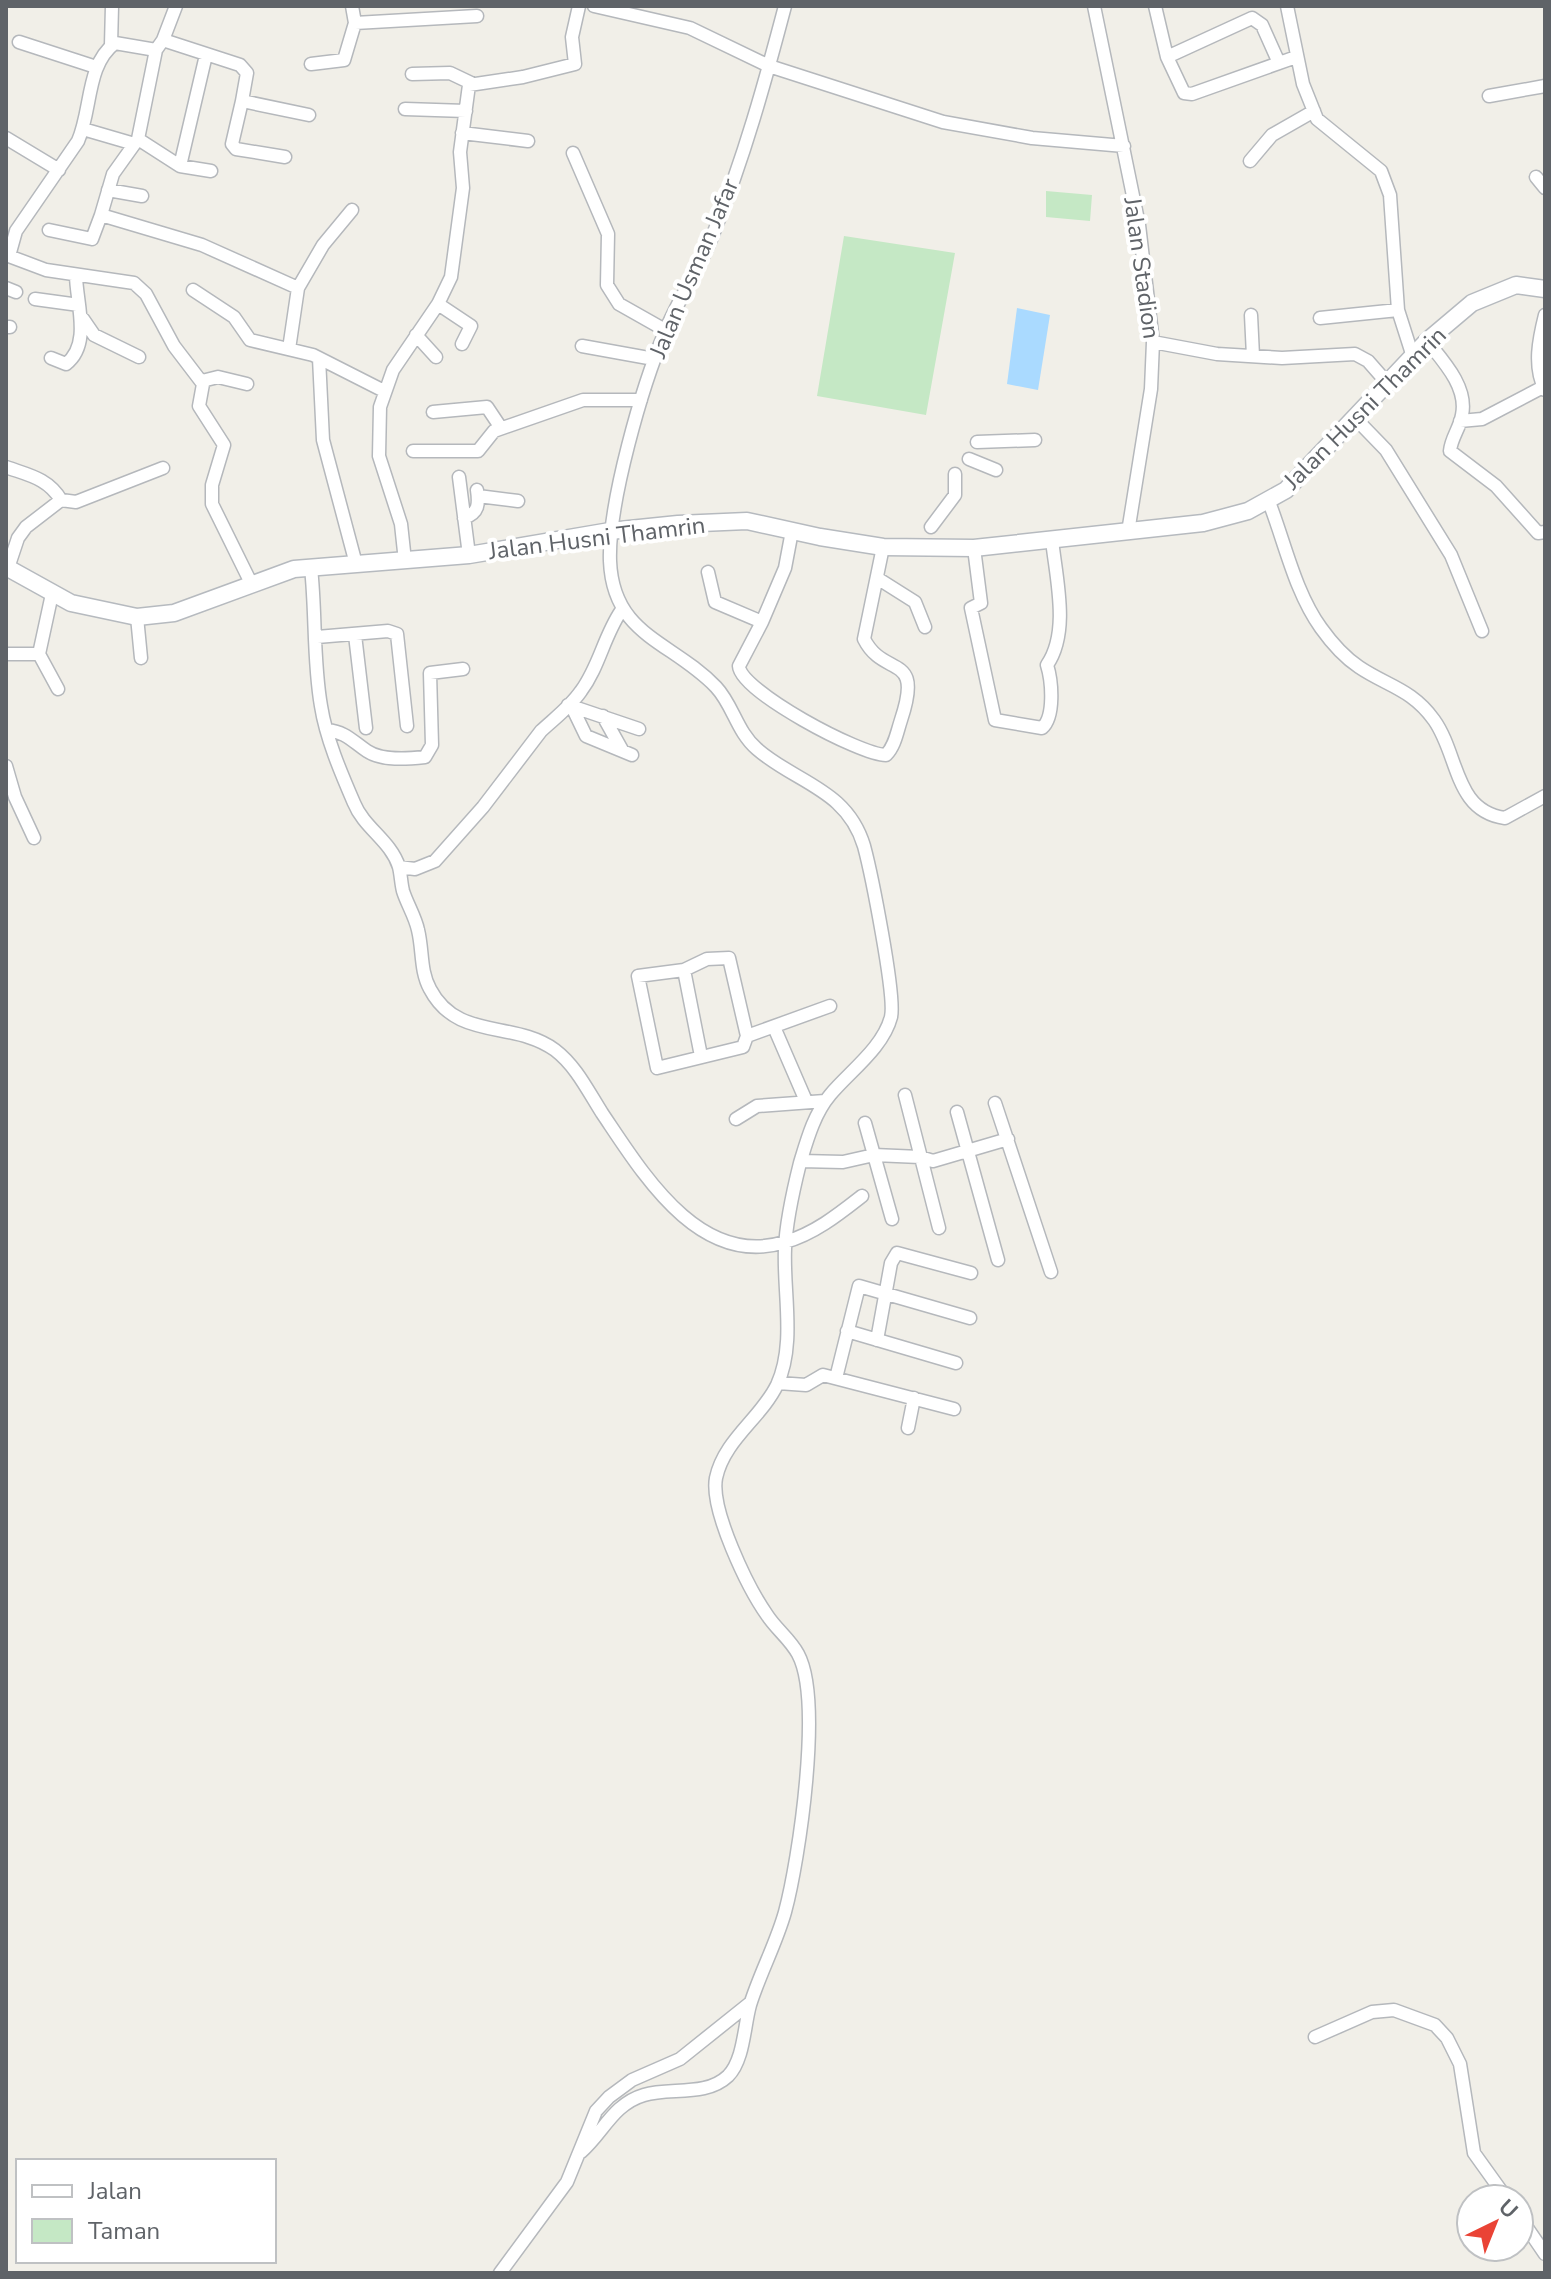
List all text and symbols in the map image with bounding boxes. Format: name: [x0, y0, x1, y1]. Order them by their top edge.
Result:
street label: Jalan Usman Jafar: [641, 173, 746, 363]
street label: Jalan Stadion: [1116, 194, 1168, 341]
street label: Jalan Husni Thamrin: [1276, 320, 1453, 497]
street label: Jalan Husni Thamrin: [486, 509, 707, 567]
legend: [16, 2159, 276, 2263]
text: Jalan: [87, 2175, 142, 2207]
north arrow: [1455, 2183, 1535, 2263]
text: U: [1492, 2193, 1524, 2226]
text: Taman: [88, 2215, 160, 2247]

